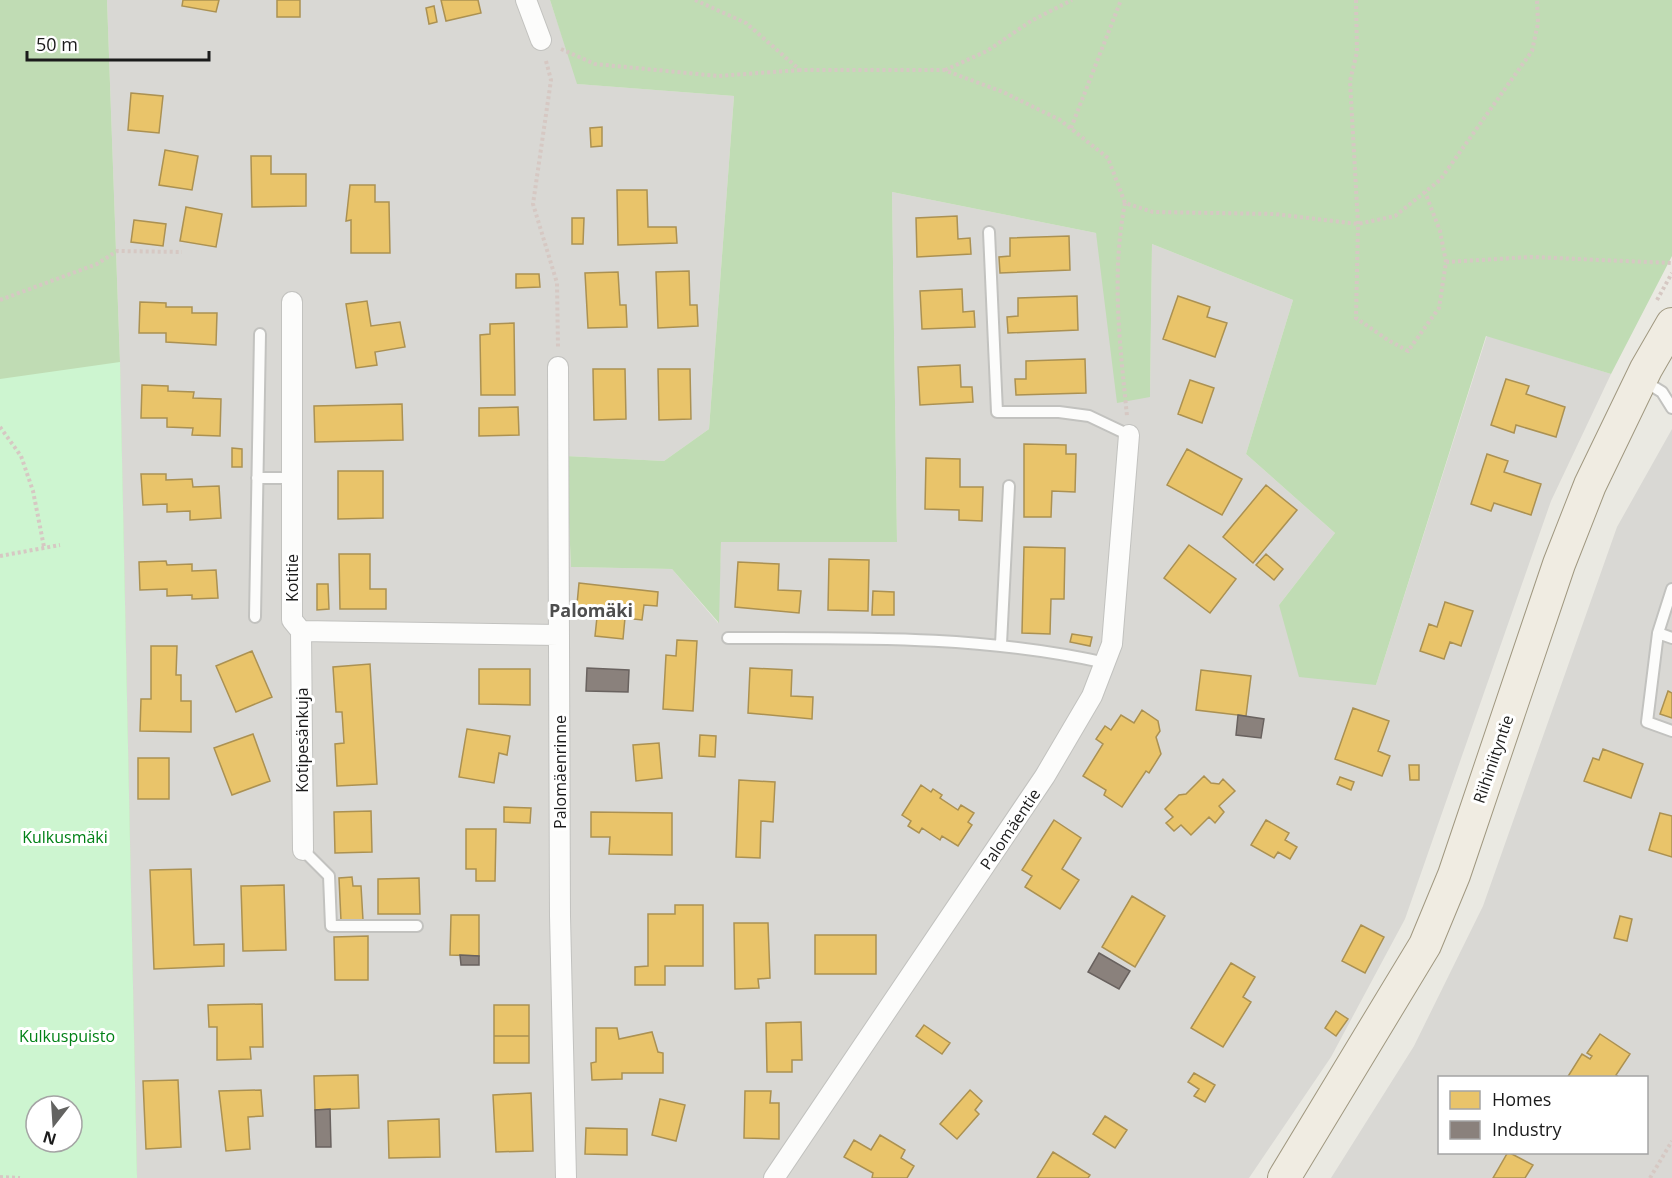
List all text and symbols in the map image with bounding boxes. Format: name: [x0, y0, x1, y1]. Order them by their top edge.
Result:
scale bar: [27, 24, 208, 62]
text: 50 m: [36, 32, 78, 56]
street label: Kotitie: [281, 554, 303, 602]
district label: Palomäki: [549, 598, 633, 622]
street label: Kotipesänkuja: [291, 687, 313, 793]
street label: Riihiniityntie: [1468, 712, 1518, 806]
street label: Palomäenrinne: [549, 715, 571, 829]
street label: Palomäentie: [975, 784, 1045, 874]
park label: Kulkusmäki: [22, 826, 108, 848]
park label: Kulkuspuisto: [19, 1025, 115, 1047]
legend: [1438, 1076, 1648, 1154]
text: Homes: [1492, 1087, 1551, 1111]
north arrow: [24, 1094, 84, 1154]
text: Industry: [1492, 1117, 1562, 1141]
text: N: [40, 1126, 59, 1151]

